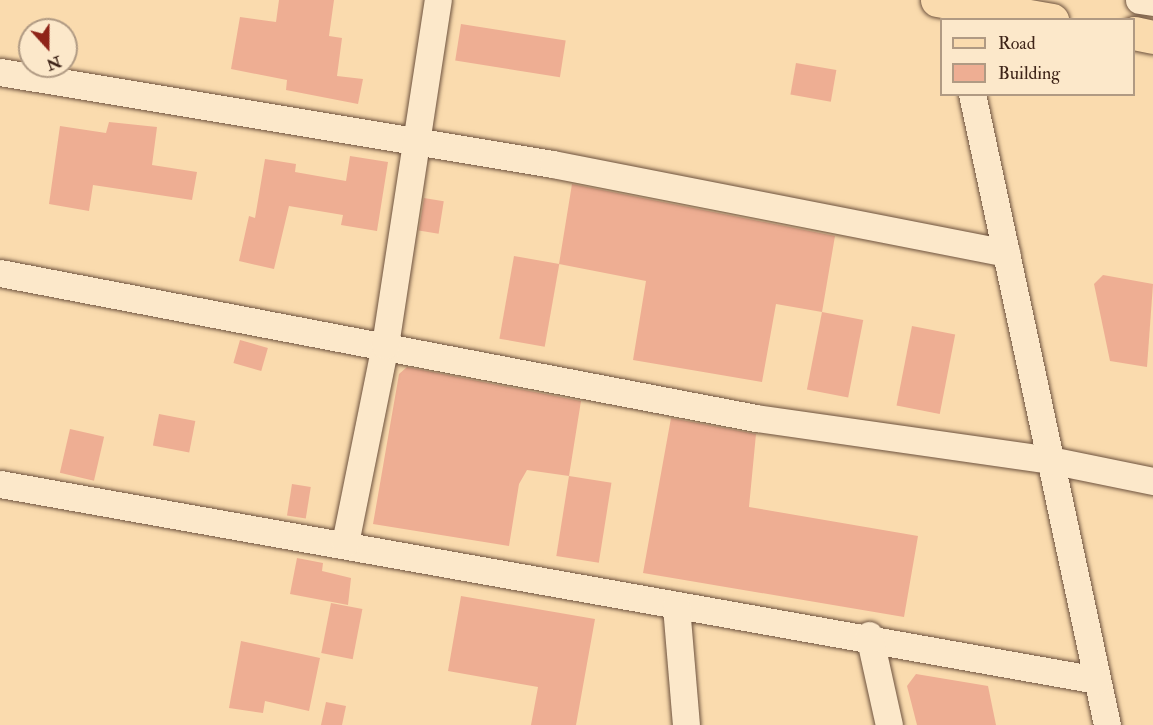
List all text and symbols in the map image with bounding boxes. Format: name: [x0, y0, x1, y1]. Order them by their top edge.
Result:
north arrow: [18, 18, 78, 78]
legend: [940, 18, 1135, 96]
text: Road: [998, 32, 1036, 55]
text: N: [43, 51, 64, 75]
text: Building: [998, 62, 1060, 85]

